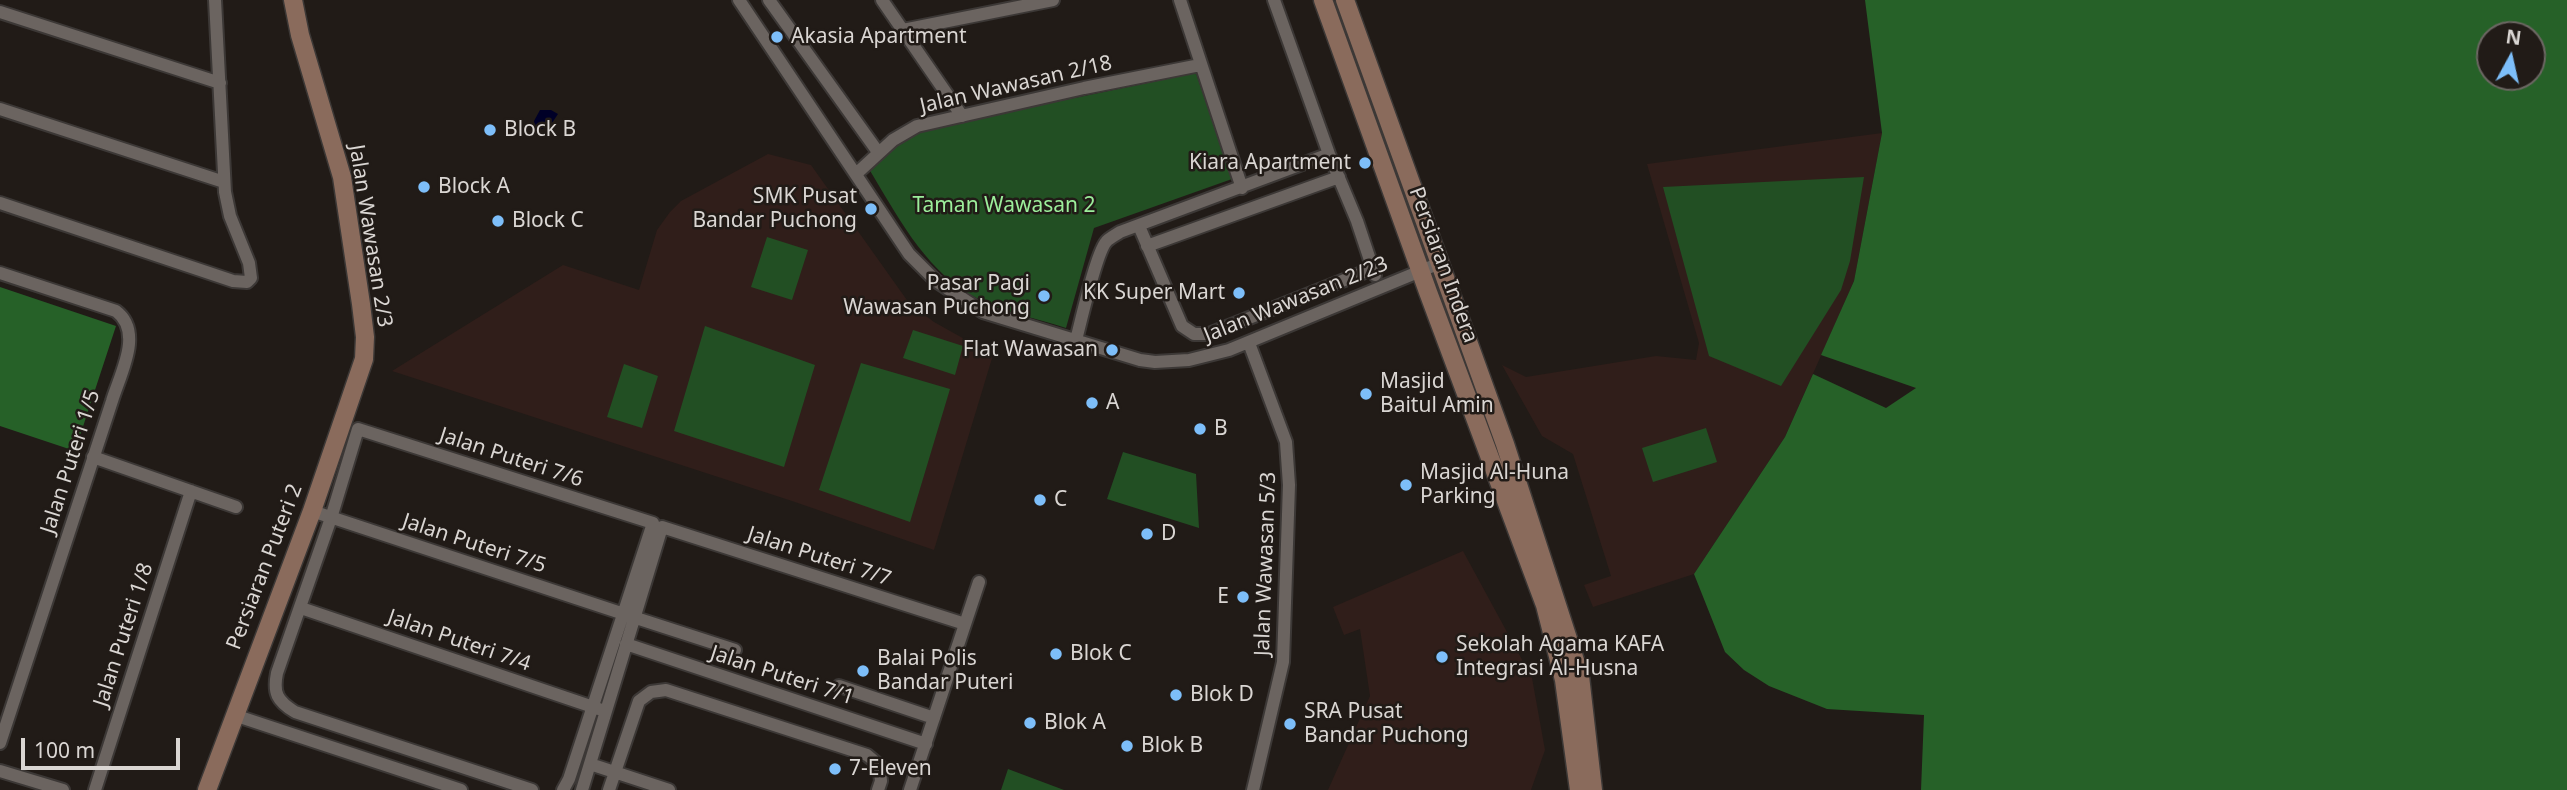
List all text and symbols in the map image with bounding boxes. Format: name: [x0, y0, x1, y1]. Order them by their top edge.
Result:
north arrow: [2476, 21, 2546, 91]
text: N: [2504, 23, 2523, 51]
place label: Akasia Apartment: [791, 24, 967, 50]
marker: Akasia Apartment: [769, 29, 785, 45]
street label: Jalan Wawasan 2/18: [917, 51, 1115, 119]
place label: Block B: [504, 117, 576, 143]
marker: Block B: [482, 122, 498, 138]
street label: Jalan Wawasan 2/3: [343, 143, 397, 329]
place label: Kiara Apartment: [1189, 150, 1351, 176]
marker: Kiara Apartment: [1357, 155, 1373, 171]
place label: Block A: [438, 174, 510, 200]
marker: Block A: [416, 179, 432, 195]
place label: SMK Pusat Bandar Puchong: [692, 184, 857, 234]
street label: Persiaran Indera: [1403, 184, 1483, 346]
park label: Taman Wawasan 2: [912, 193, 1096, 219]
marker: SMK Pusat Bandar Puchong: [863, 201, 879, 217]
place label: Block C: [512, 208, 584, 234]
marker: Block C: [490, 213, 506, 229]
street label: Jalan Wawasan 2/23: [1200, 252, 1392, 348]
place label: Pasar Pagi Wawasan Puchong: [843, 271, 1030, 321]
place label: KK Super Mart: [1083, 280, 1225, 306]
marker: KK Super Mart: [1231, 285, 1247, 301]
marker: Pasar Pagi Wawasan Puchong: [1036, 288, 1052, 304]
place label: Flat Wawasan: [963, 337, 1098, 363]
marker: Flat Wawasan: [1104, 342, 1120, 358]
place label: Masjid Baitul Amin: [1380, 369, 1494, 419]
marker: Masjid Baitul Amin: [1358, 386, 1374, 402]
street label: Jalan Puteri 1/5: [36, 387, 106, 537]
place label: A: [1106, 390, 1119, 416]
marker: A: [1084, 395, 1100, 411]
place label: B: [1214, 416, 1228, 442]
marker: B: [1192, 421, 1208, 437]
street label: Jalan Puteri 7/6: [436, 423, 586, 493]
place label: Masjid Al-Huna Parking: [1420, 460, 1569, 510]
street label: Jalan Wawasan 5/3: [1250, 471, 1282, 657]
marker: Masjid Al-Huna Parking: [1398, 477, 1414, 493]
street label: Persiaran Puteri 2: [222, 481, 308, 653]
place label: C: [1054, 487, 1067, 513]
marker: C: [1032, 492, 1048, 508]
street label: Jalan Puteri 7/5: [399, 509, 549, 579]
place label: D: [1161, 521, 1176, 547]
street label: Jalan Puteri 7/7: [744, 522, 894, 592]
marker: D: [1139, 526, 1155, 542]
street label: Jalan Puteri 1/8: [89, 560, 159, 710]
place label: E: [1217, 584, 1229, 610]
marker: E: [1235, 589, 1251, 605]
street label: Jalan Puteri 7/4: [384, 605, 534, 677]
place label: Sekolah Agama KAFA Integrasi Al-Husna: [1456, 632, 1664, 682]
street label: Jalan Puteri 7/1: [707, 641, 857, 711]
place label: Blok C: [1070, 641, 1132, 667]
place label: Balai Polis Bandar Puteri: [877, 646, 1013, 696]
marker: Blok C: [1048, 646, 1064, 662]
marker: Sekolah Agama KAFA Integrasi Al-Husna: [1434, 649, 1450, 665]
marker: Balai Polis Bandar Puteri: [855, 663, 871, 679]
place label: Blok D: [1190, 682, 1254, 708]
marker: Blok D: [1168, 687, 1184, 703]
place label: SRA Pusat Bandar Puchong: [1304, 699, 1469, 749]
place label: Blok A: [1044, 710, 1106, 736]
marker: Blok A: [1022, 715, 1038, 731]
marker: SRA Pusat Bandar Puchong: [1282, 716, 1298, 732]
scale bar: [24, 724, 184, 768]
place label: Blok B: [1141, 733, 1203, 759]
text: 100 m: [34, 736, 95, 764]
marker: Blok B: [1119, 738, 1135, 754]
place label: 7-Eleven: [849, 756, 932, 782]
marker: 7-Eleven: [827, 761, 843, 777]

